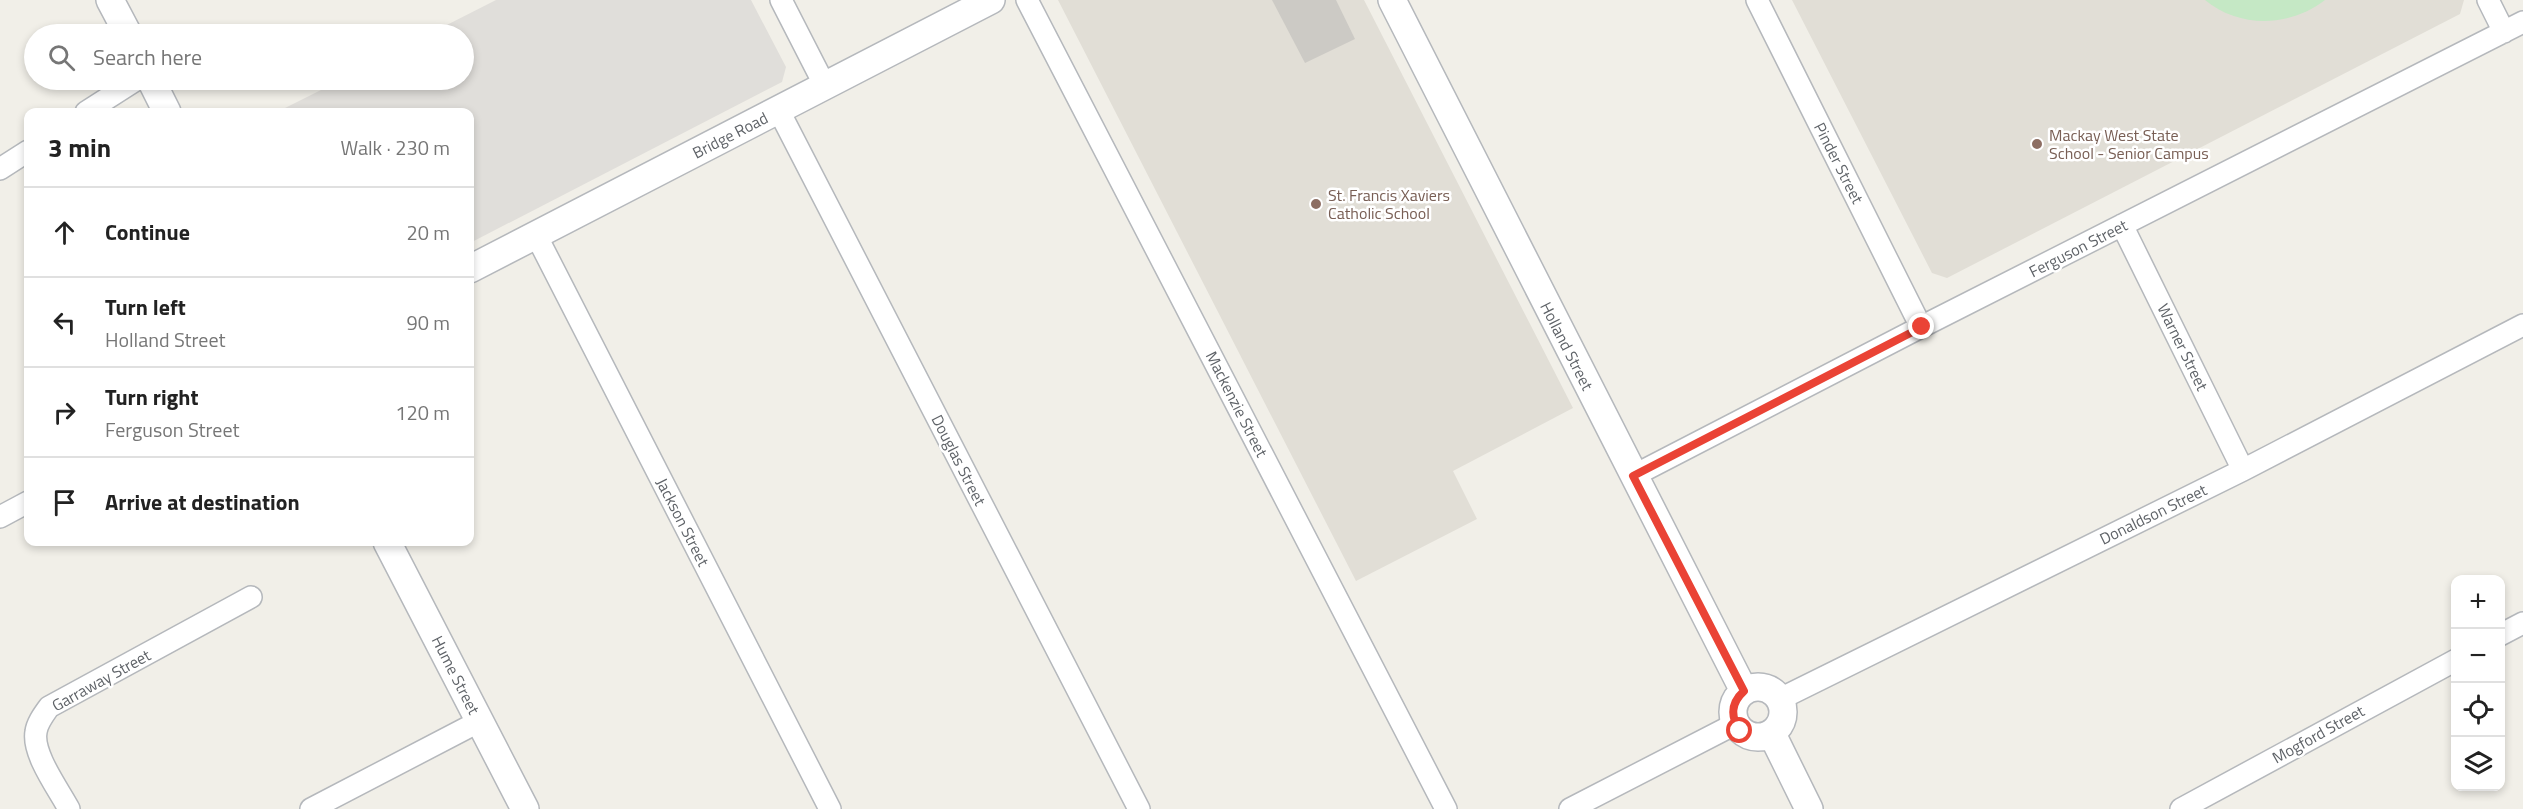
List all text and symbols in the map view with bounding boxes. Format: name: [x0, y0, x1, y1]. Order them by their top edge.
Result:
search box: [24, 24, 474, 90]
text: Search here: [93, 40, 202, 74]
icon: search: [45, 41, 78, 74]
street label: Bridge Road: [688, 106, 772, 164]
street label: Pinder Street: [1808, 118, 1870, 208]
place label: Mackay West State School - Senior Campus: [2049, 123, 2209, 165]
text: 3 min: [48, 128, 111, 167]
text: Walk · 230 m: [341, 132, 450, 163]
marker: Mackay West State School - Senior Campus: [2030, 137, 2044, 151]
place label: St. Francis Xaviers Catholic School: [1328, 183, 1450, 225]
marker: St. Francis Xaviers Catholic School: [1309, 197, 1323, 211]
street label: Ferguson Street: [2025, 213, 2132, 283]
text: Continue: [105, 215, 190, 249]
icon: ahead: [48, 216, 81, 249]
text: 20 m: [406, 217, 450, 248]
text: Turn left: [105, 290, 186, 324]
street label: Holland Street: [1534, 298, 1600, 395]
street label: Warner Street: [2152, 299, 2215, 395]
icon: left: [48, 306, 81, 339]
text: 90 m: [406, 307, 450, 338]
route end: [1908, 313, 1934, 339]
text: Holland Street: [105, 324, 226, 355]
street label: Mackenzie Street: [1200, 347, 1274, 462]
text: Turn right: [105, 380, 199, 414]
icon: right: [48, 396, 81, 429]
text: 120 m: [395, 397, 450, 428]
street label: Douglas Street: [926, 410, 992, 510]
text: Ferguson Street: [105, 414, 240, 445]
street label: Jackson Street: [650, 474, 716, 571]
street label: Donaldson Street: [2095, 477, 2211, 550]
text: Arrive at destination: [105, 485, 300, 519]
icon: arrive: [48, 486, 81, 519]
map controls: [2451, 575, 2505, 791]
button: +: [2451, 575, 2505, 629]
button: −: [2451, 629, 2505, 683]
street label: Hume Street: [426, 631, 486, 719]
street label: Garraway Street: [47, 643, 155, 717]
button: locate: [2451, 683, 2505, 737]
street label: Mogford Street: [2267, 699, 2369, 769]
route start: [1726, 717, 1752, 743]
button: layers: [2451, 737, 2505, 791]

